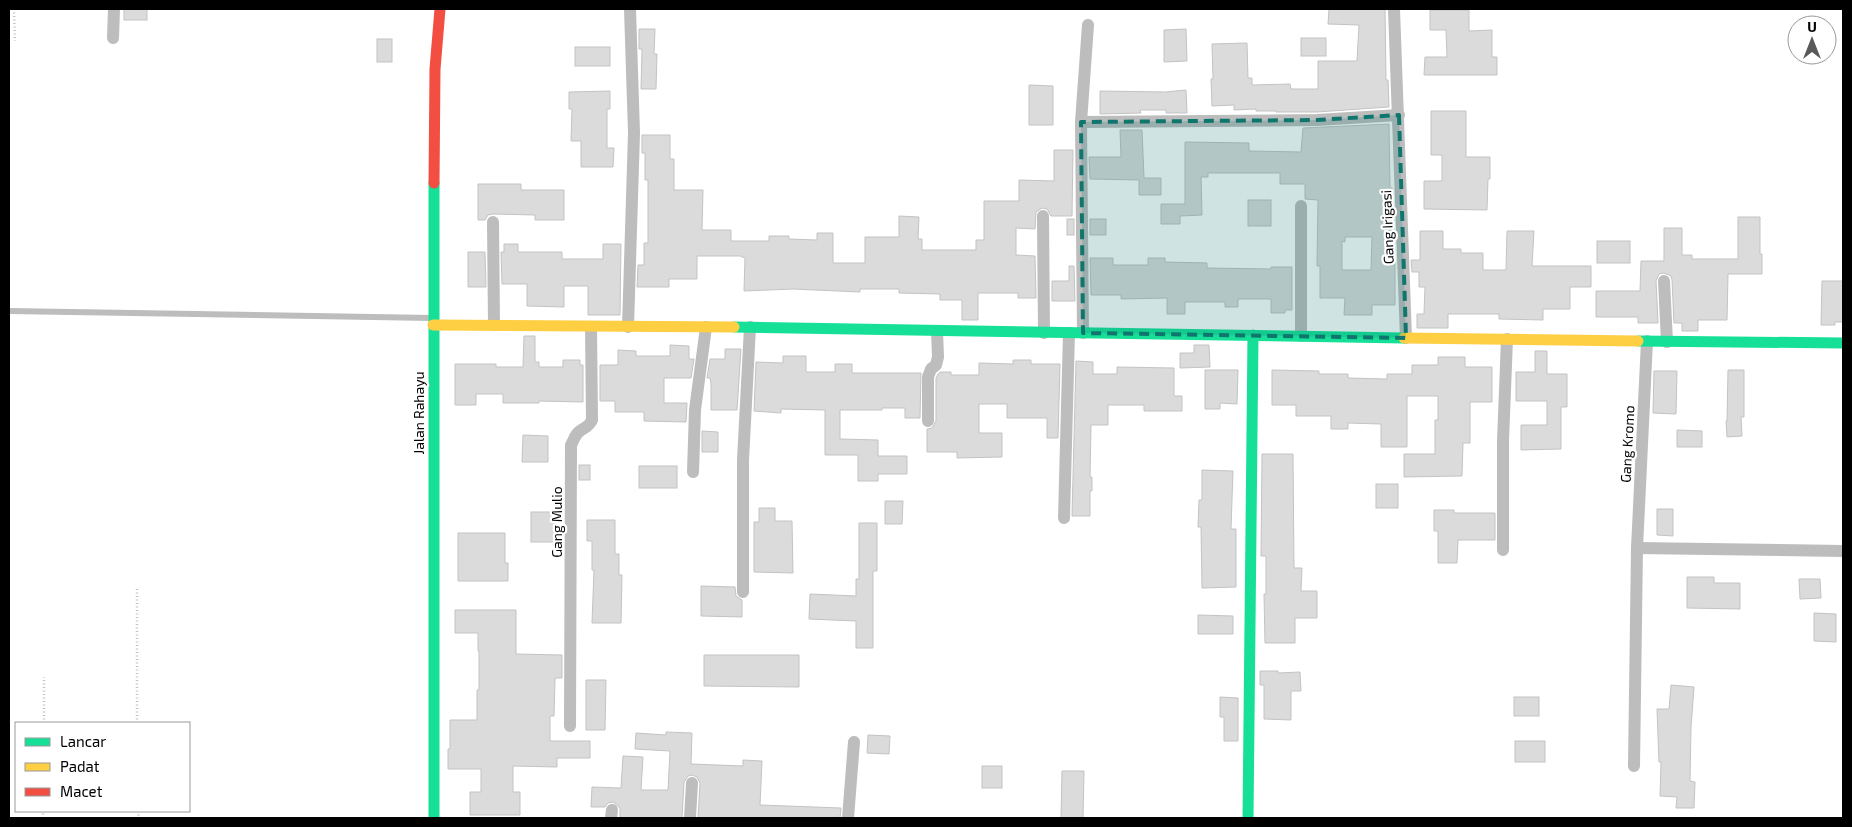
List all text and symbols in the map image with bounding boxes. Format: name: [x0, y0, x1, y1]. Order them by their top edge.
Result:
north arrow: [1787, 15, 1837, 65]
text: U: [1807, 18, 1817, 35]
street label: Gang Irigasi: [1377, 190, 1397, 264]
street label: Jalan Rahayu: [410, 371, 427, 455]
street label: Gang Kromo: [1616, 405, 1638, 483]
street label: Gang Mulio: [548, 486, 565, 558]
legend: [15, 722, 190, 812]
text: Lancar: [60, 732, 106, 750]
text: Padat: [60, 757, 100, 775]
text: Macet: [60, 782, 103, 800]

